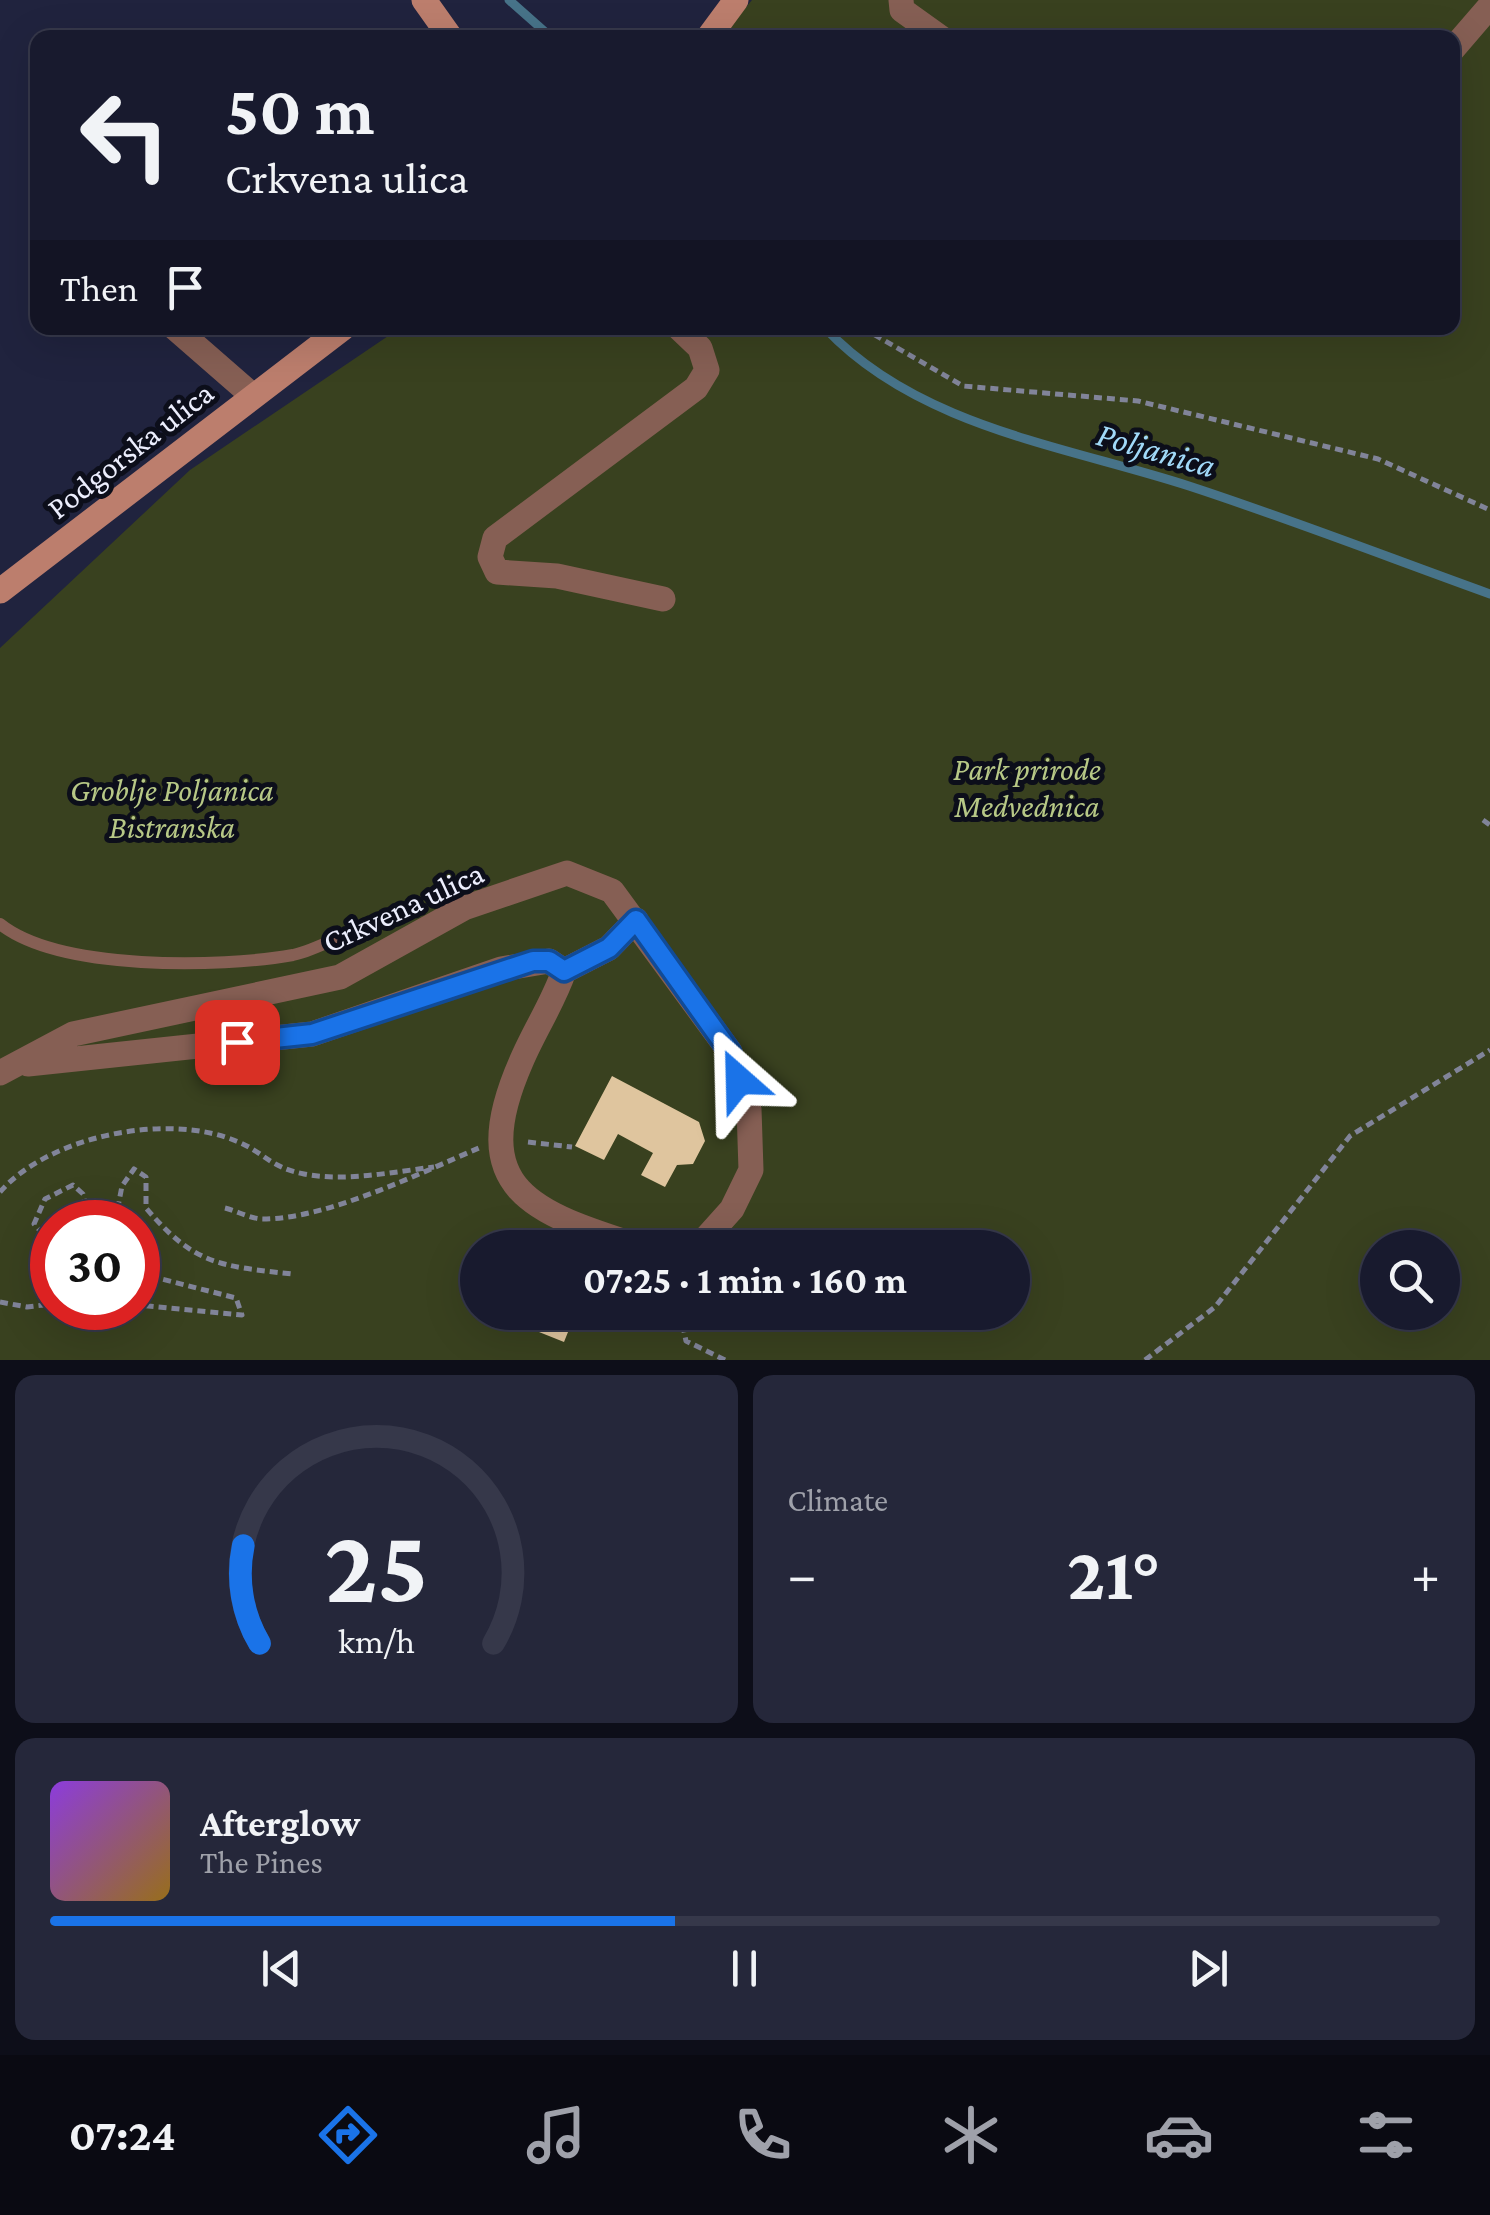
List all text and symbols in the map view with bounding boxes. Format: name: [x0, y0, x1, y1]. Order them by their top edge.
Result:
icon: left: [60, 70, 190, 200]
text: 50 m: [225, 71, 375, 149]
text: Crkvena ulica: [225, 153, 469, 203]
icon: arrive: [158, 260, 213, 315]
text: Then: [60, 267, 138, 309]
street label: Podgorska ulica: [40, 374, 220, 526]
water label: Poljanica: [1092, 415, 1220, 485]
park label: Park prirode Medvednica: [953, 751, 1101, 824]
park label: Groblje Poljanica Bistranska: [70, 772, 274, 845]
street label: Crkvena ulica: [317, 854, 489, 960]
pin: [195, 1000, 280, 1085]
icon: arrive: [210, 1015, 265, 1070]
position arrow: [687, 1028, 791, 1132]
speed limit sign: 30: [30, 1200, 160, 1330]
map controls: [1360, 1230, 1460, 1330]
button: search: [1360, 1230, 1460, 1330]
text: 07:25 · 1 min · 160 m: [583, 1259, 907, 1301]
text: Climate: [788, 1482, 888, 1518]
text: 25: [324, 1508, 428, 1623]
text: 21°: [1067, 1532, 1160, 1615]
text: −: [788, 1544, 817, 1605]
text: +: [1411, 1544, 1440, 1605]
text: km/h: [338, 1621, 415, 1661]
text: Afterglow: [200, 1802, 360, 1844]
text: The Pines: [200, 1844, 323, 1880]
icon: previous: [254, 1941, 309, 1996]
icon: pause: [717, 1941, 772, 1996]
icon: next: [1181, 1941, 1236, 1996]
icon: directions: [313, 2100, 383, 2170]
icon: music: [521, 2100, 591, 2170]
icon: phone: [728, 2100, 798, 2170]
icon: climate: [936, 2100, 1006, 2170]
icon: car: [1144, 2100, 1214, 2170]
icon: filters: [1351, 2100, 1421, 2170]
text: 07:24: [69, 2110, 176, 2160]

